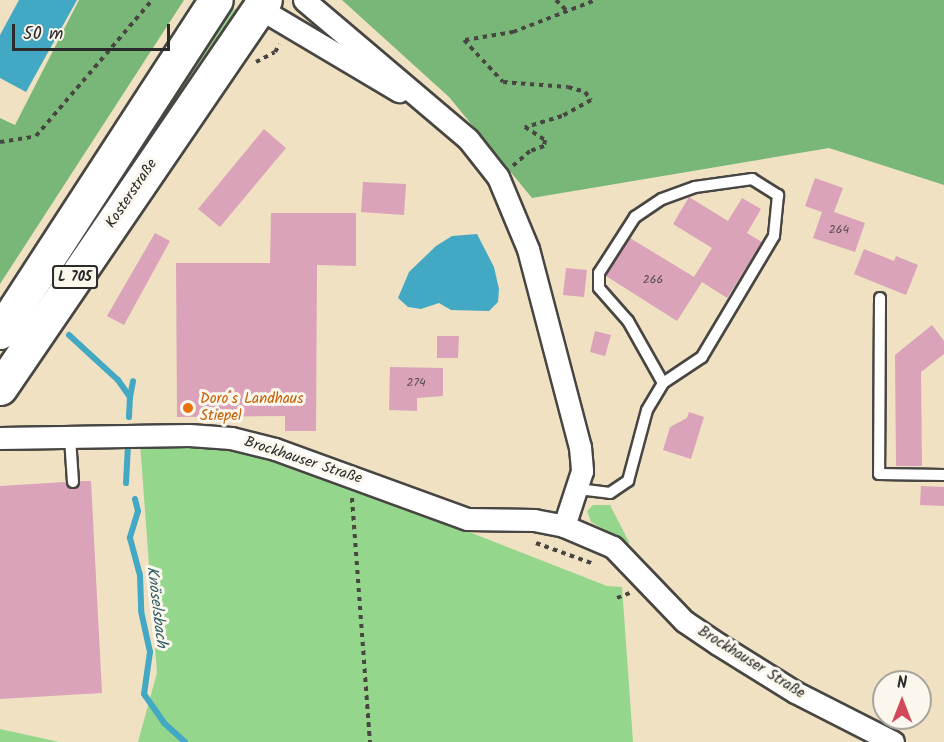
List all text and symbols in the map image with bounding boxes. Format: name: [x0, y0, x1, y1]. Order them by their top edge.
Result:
scale bar: [15, 12, 172, 50]
text: 50 m: [23, 20, 63, 49]
street label: Kosterstraße: [102, 156, 162, 232]
house number: 264: [829, 223, 849, 237]
road number: L 705: [51, 266, 99, 288]
house number: 266: [643, 273, 663, 287]
house number: 274: [406, 376, 426, 390]
place label: Doro´s Landhaus Stiepel: [200, 390, 303, 425]
marker: Doro´s Landhaus Stiepel: [181, 401, 195, 415]
street label: Brockhauser Straße: [242, 433, 364, 489]
water label: Knöselsbach: [142, 565, 170, 649]
street label: Brockhauser Straße: [694, 623, 808, 703]
north arrow: [872, 670, 932, 730]
text: N: [897, 671, 907, 696]

